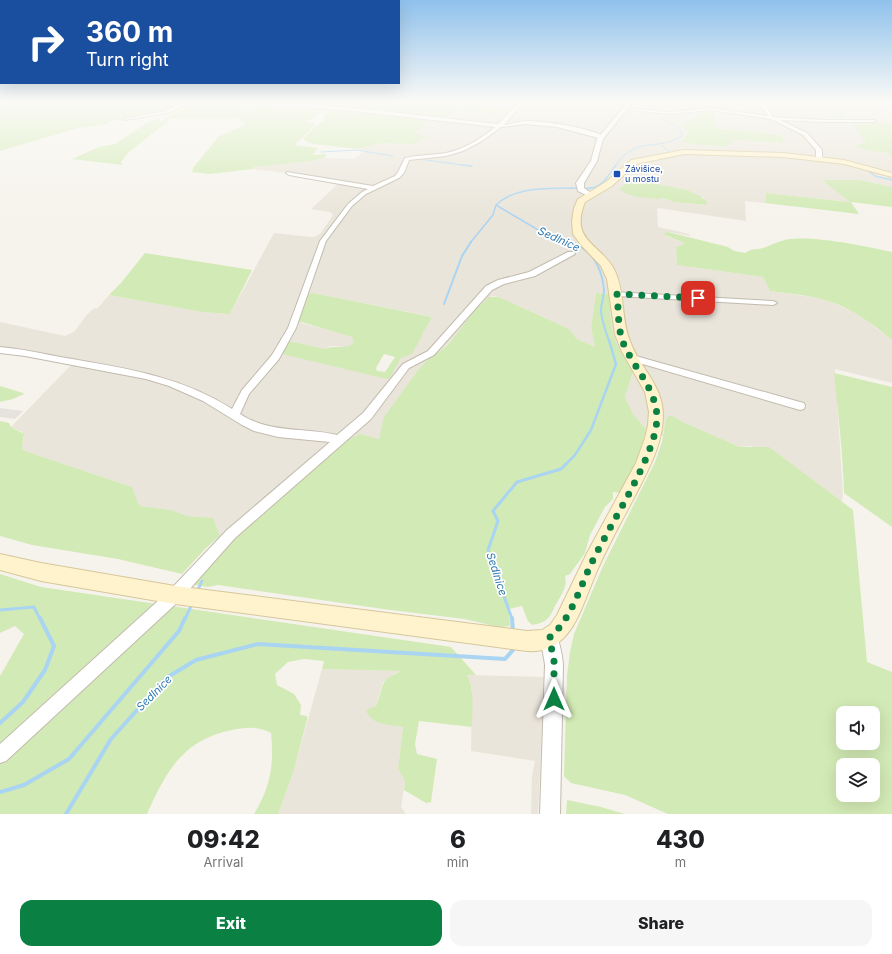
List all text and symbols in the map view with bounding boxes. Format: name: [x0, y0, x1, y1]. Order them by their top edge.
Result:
text: 360 m: [86, 15, 173, 49]
icon: right: [20, 16, 72, 68]
text: Turn right: [86, 49, 169, 70]
place label: Závišice, u mostu: [625, 163, 663, 184]
marker: Závišice, u mostu: [612, 169, 622, 179]
water label: Sedlnice: [536, 224, 582, 254]
pin: [681, 281, 715, 315]
icon: arrive: [687, 287, 709, 309]
water label: Sedlnice: [483, 551, 511, 597]
water label: Sedlnice: [133, 672, 175, 714]
position arrow: [533, 678, 575, 720]
map controls: [836, 706, 880, 802]
button: sound: [836, 706, 880, 750]
button: layers: [836, 758, 880, 802]
text: 09:42: [187, 825, 260, 854]
text: 6: [450, 825, 466, 854]
text: 430: [656, 825, 705, 854]
text: Arrival: [203, 854, 243, 870]
text: min: [447, 854, 469, 870]
text: m: [675, 854, 686, 870]
button: Exit: [20, 900, 442, 946]
button: Share: [450, 900, 872, 946]

